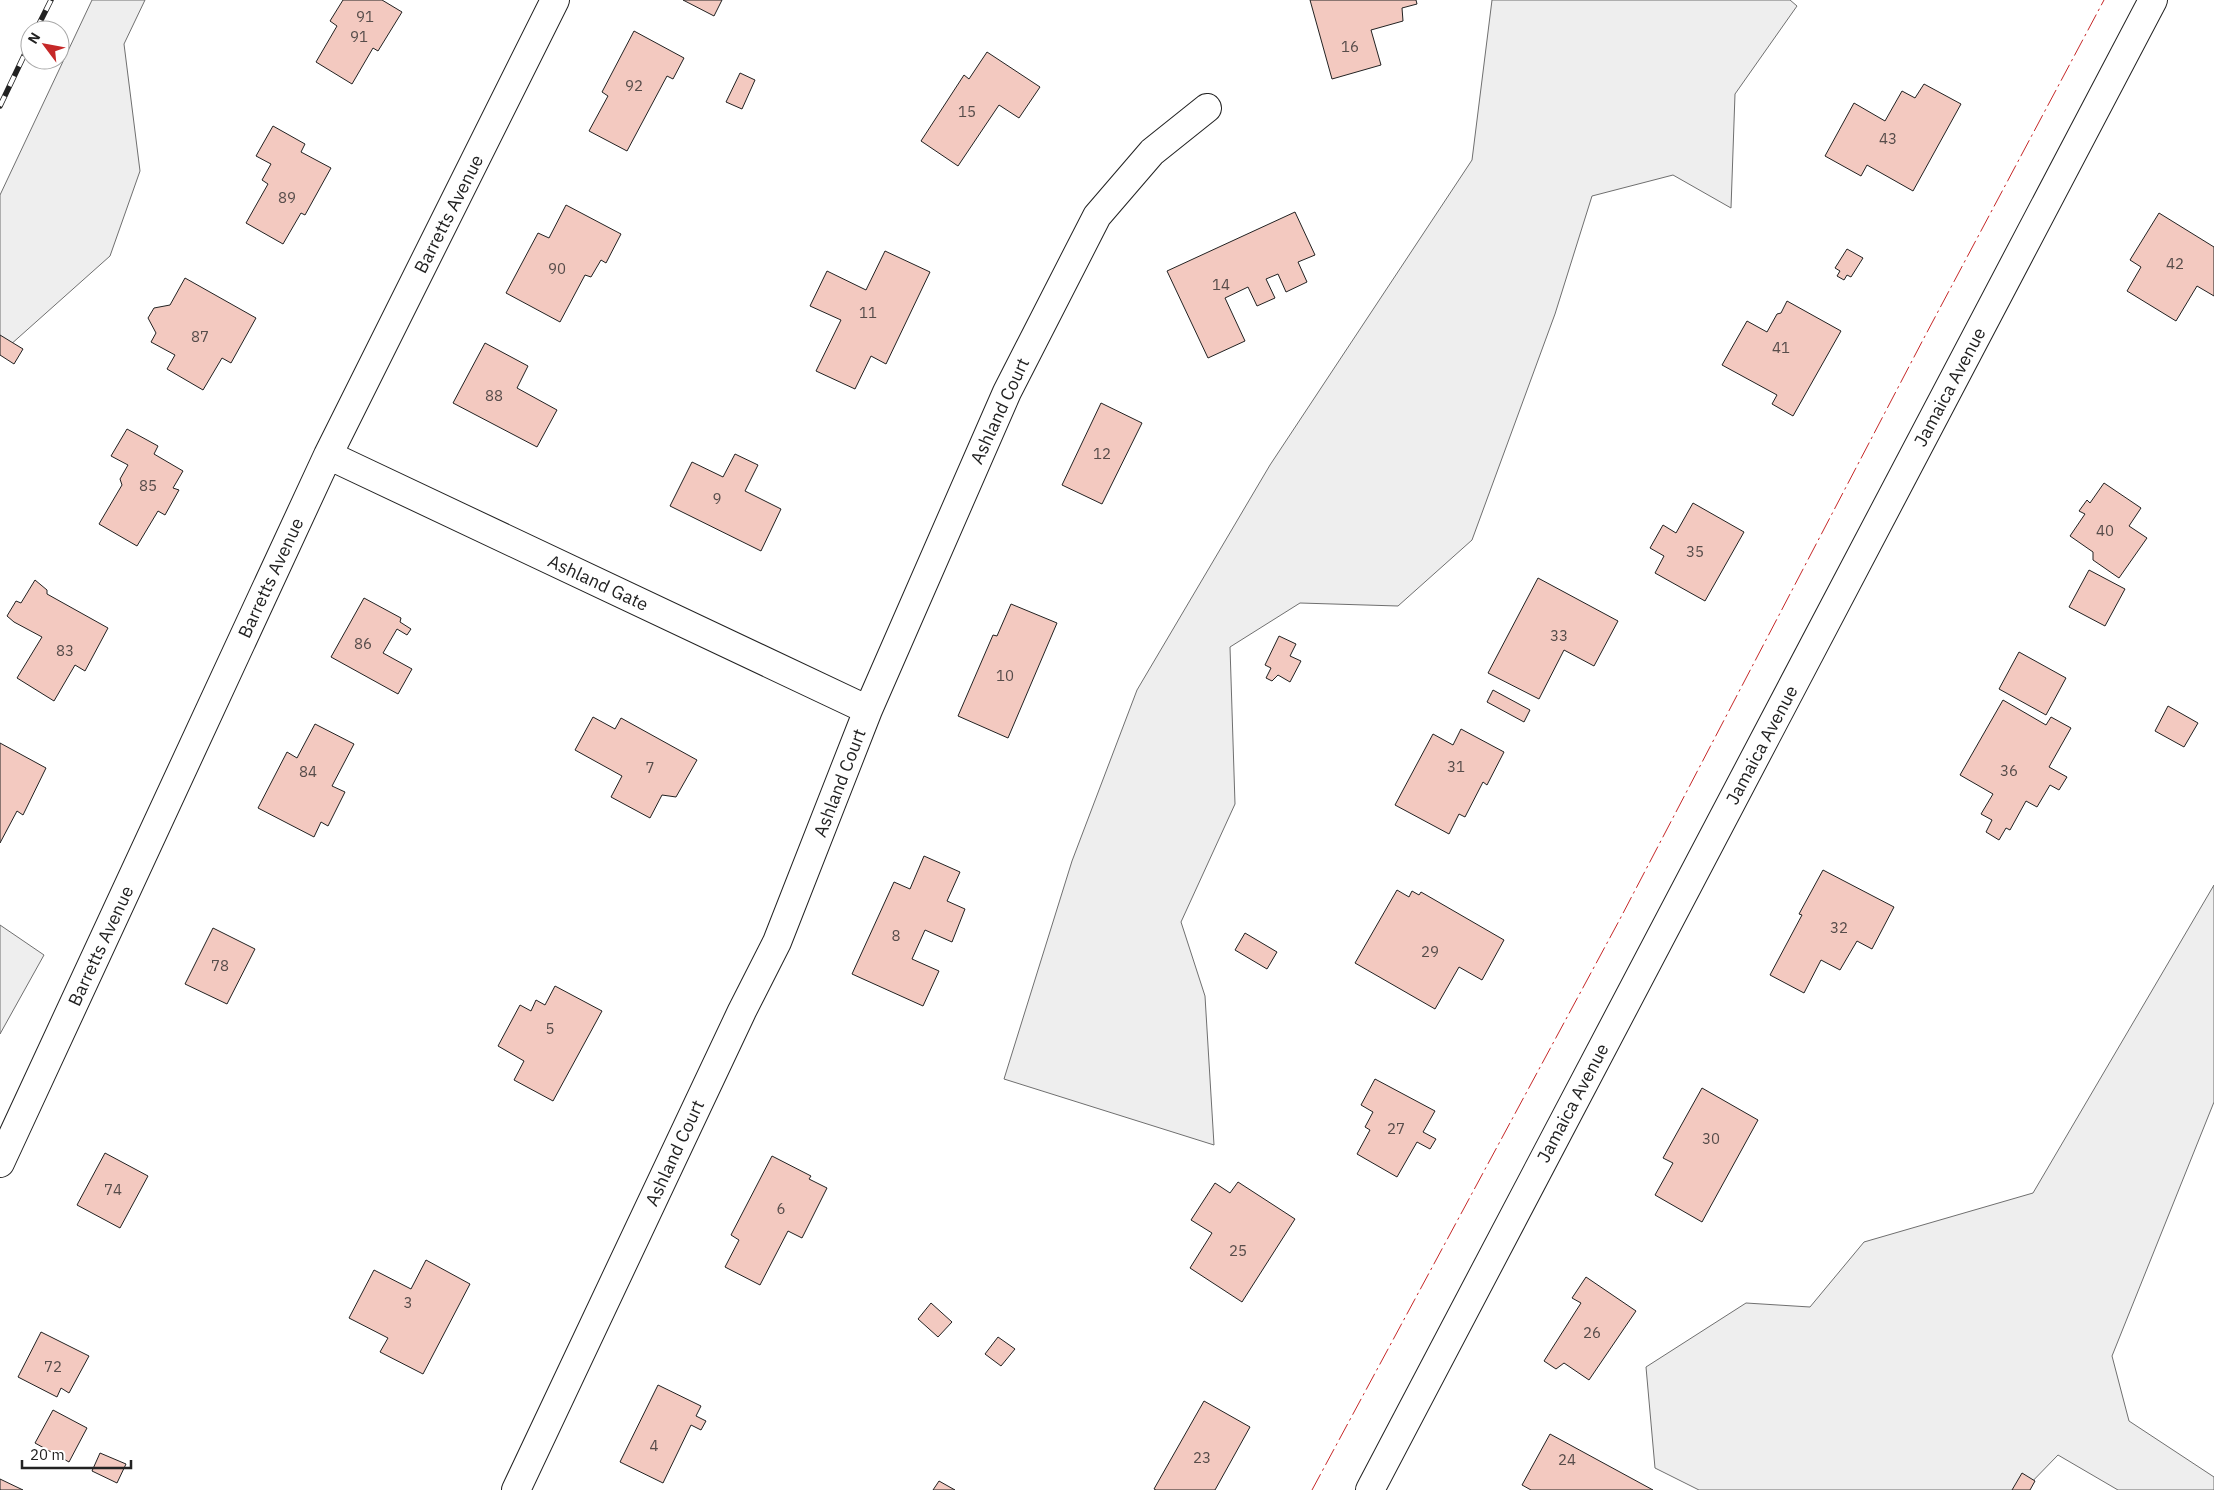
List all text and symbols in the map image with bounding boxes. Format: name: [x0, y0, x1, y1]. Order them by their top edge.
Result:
house number: 91: [356, 7, 374, 26]
north arrow: [20, 20, 70, 70]
house number: 91: [350, 27, 368, 46]
text: N: [24, 29, 44, 47]
house number: 16: [1341, 37, 1359, 56]
house number: 92: [625, 76, 643, 95]
house number: 15: [958, 102, 976, 121]
house number: 43: [1879, 129, 1897, 148]
street label: Barretts Avenue: [409, 151, 488, 277]
house number: 89: [278, 188, 296, 207]
house number: 42: [2166, 254, 2184, 273]
house number: 90: [548, 259, 566, 278]
house number: 14: [1212, 275, 1230, 294]
house number: 11: [859, 303, 877, 322]
street label: Jamaica Avenue: [1909, 323, 1991, 450]
house number: 87: [191, 327, 209, 346]
house number: 41: [1772, 338, 1790, 357]
street label: Ashland Court: [965, 354, 1034, 468]
house number: 88: [485, 386, 503, 405]
house number: 12: [1093, 444, 1111, 463]
house number: 85: [139, 476, 157, 495]
house number: 9: [712, 489, 722, 508]
street label: Barretts Avenue: [233, 514, 308, 642]
house number: 40: [2096, 521, 2114, 540]
house number: 35: [1686, 542, 1704, 561]
street label: Ashland Gate: [544, 549, 652, 616]
house number: 33: [1550, 626, 1568, 645]
house number: 86: [354, 634, 372, 653]
house number: 83: [56, 641, 74, 660]
house number: 10: [996, 666, 1014, 685]
street label: Jamaica Avenue: [1721, 681, 1803, 808]
street label: Ashland Court: [808, 725, 871, 840]
house number: 31: [1447, 757, 1465, 776]
house number: 7: [645, 758, 655, 777]
house number: 36: [2000, 761, 2018, 780]
house number: 84: [299, 762, 317, 781]
street label: Barretts Avenue: [63, 882, 138, 1010]
house number: 32: [1830, 918, 1848, 937]
house number: 8: [891, 926, 901, 945]
house number: 29: [1421, 942, 1439, 961]
house number: 78: [211, 956, 229, 975]
house number: 5: [545, 1019, 555, 1038]
street label: Jamaica Avenue: [1532, 1039, 1614, 1166]
street label: Ashland Court: [640, 1096, 709, 1210]
house number: 27: [1387, 1119, 1405, 1138]
house number: 30: [1702, 1129, 1720, 1148]
house number: 74: [104, 1180, 122, 1199]
house number: 6: [776, 1199, 786, 1218]
house number: 25: [1229, 1241, 1247, 1260]
house number: 3: [403, 1293, 413, 1312]
house number: 26: [1583, 1323, 1601, 1342]
house number: 72: [44, 1357, 62, 1376]
house number: 4: [649, 1436, 659, 1455]
scale bar: [22, 1438, 131, 1470]
text: 20 m: [30, 1445, 65, 1464]
house number: 23: [1193, 1448, 1211, 1467]
house number: 24: [1558, 1450, 1576, 1469]

